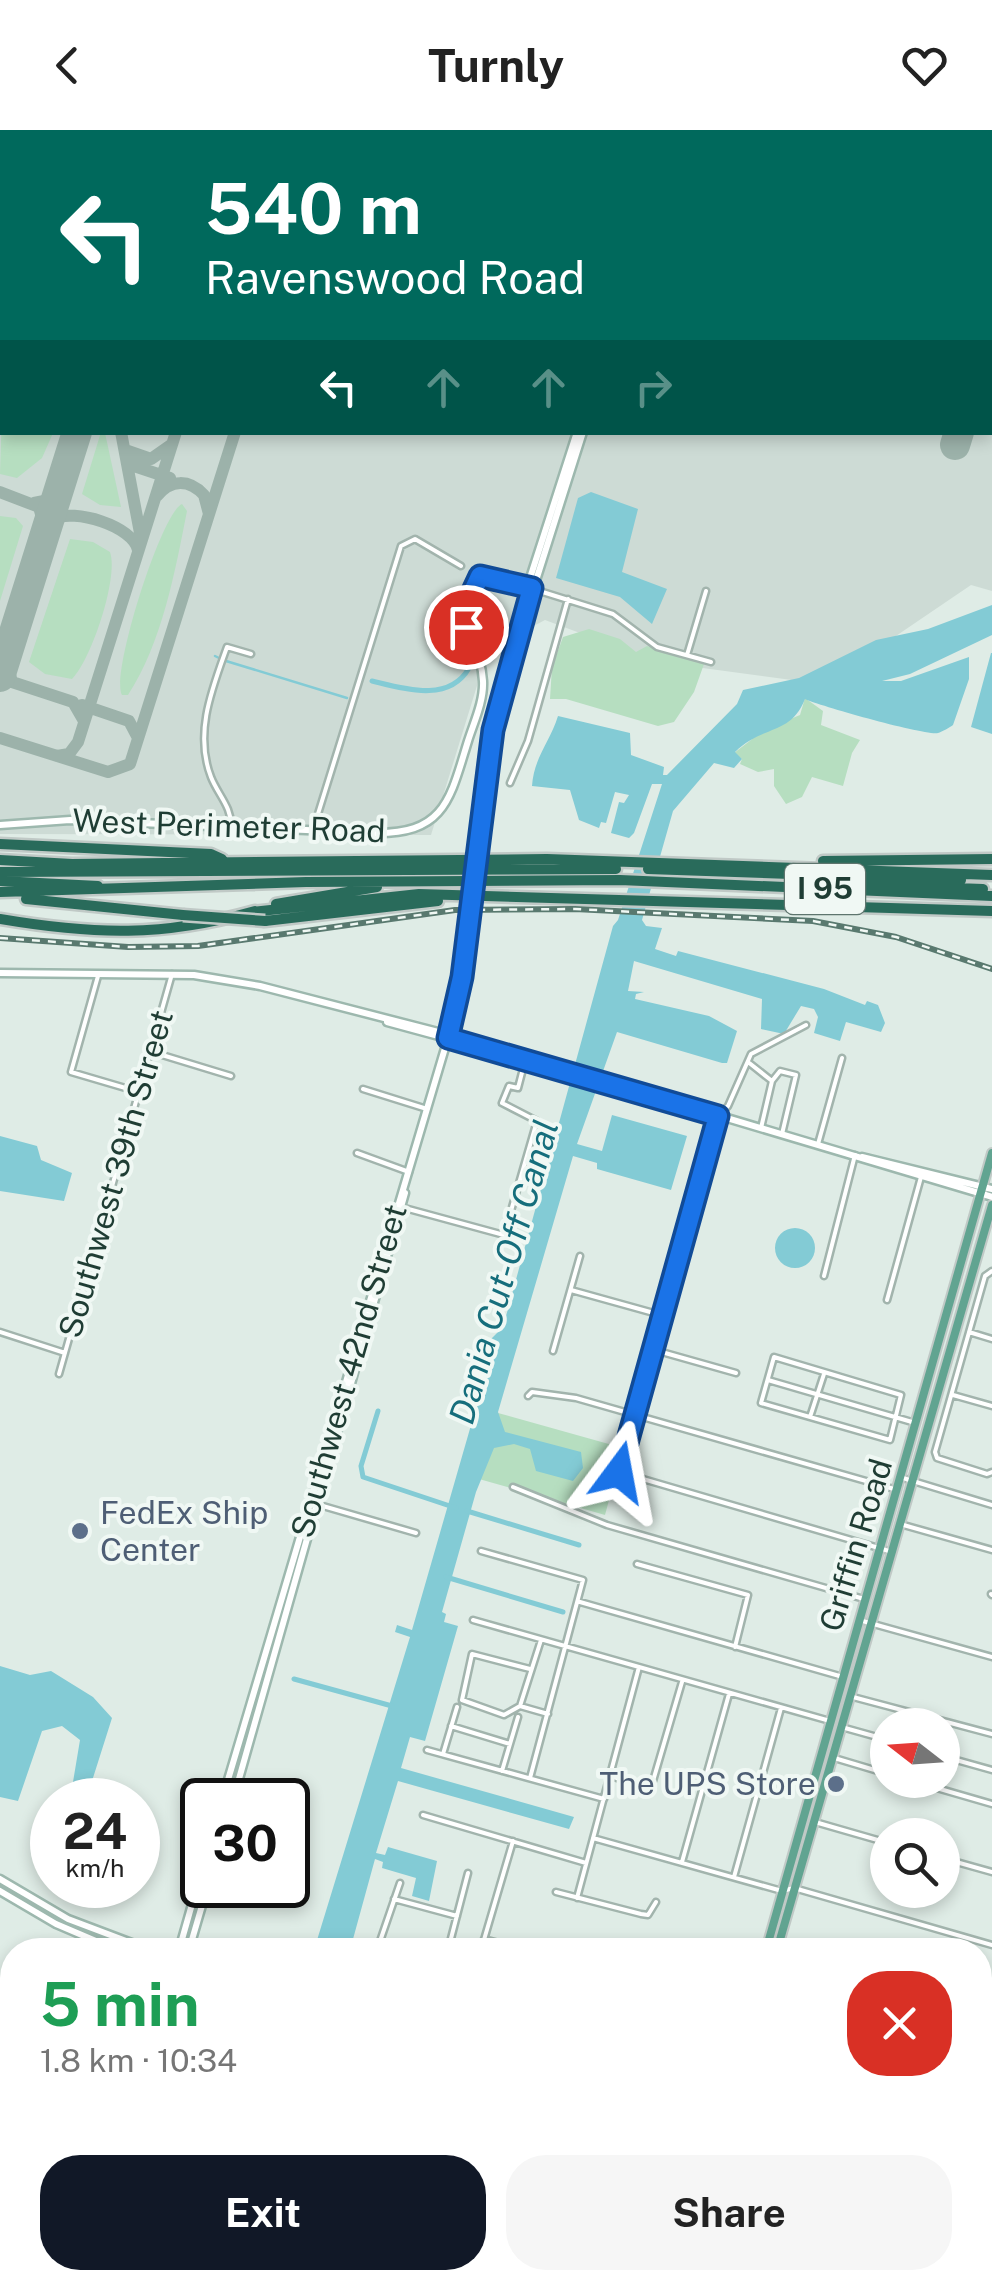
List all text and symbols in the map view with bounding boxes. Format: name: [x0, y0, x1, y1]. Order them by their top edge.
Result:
icon: back: [40, 38, 95, 93]
icon: heart: [897, 38, 952, 93]
text: Turnly: [428, 39, 564, 92]
text: 540 m: [205, 167, 422, 250]
icon: left: [40, 170, 170, 300]
text: Ravenswood Road: [205, 251, 585, 304]
icon: left: [311, 360, 366, 415]
icon: ahead: [416, 360, 471, 415]
icon: ahead: [521, 360, 576, 415]
icon: right: [626, 360, 681, 415]
pin: [424, 585, 509, 670]
icon: arrive: [439, 600, 494, 655]
street label: West Perimeter Road: [72, 802, 386, 849]
road number: I 95: [785, 864, 865, 914]
street label: Southwest 39th Street: [51, 1006, 180, 1342]
water label: Dania Cut-Off Canal: [440, 1115, 567, 1429]
street label: Southwest 42nd Street: [283, 1200, 414, 1542]
position arrow: [567, 1420, 671, 1524]
street label: Griffin Road: [812, 1454, 899, 1636]
place label: FedEx Ship Center: [100, 1494, 268, 1568]
marker: FedEx Ship Center: [69, 1520, 91, 1542]
north arrow: [870, 1708, 960, 1798]
map controls: [870, 1708, 960, 1908]
place label: The UPS Store: [599, 1765, 816, 1802]
marker: The UPS Store: [825, 1773, 847, 1795]
speed limit sign: 30: [180, 1778, 310, 1908]
text: 24: [63, 1801, 127, 1860]
button: search: [870, 1818, 960, 1908]
text: km/h: [66, 1853, 124, 1883]
text: 5 min: [40, 1969, 200, 2040]
button: close: [847, 1971, 952, 2076]
text: 1.8 km · 10:34: [40, 2042, 237, 2079]
button: Exit: [40, 2155, 486, 2270]
button: Share: [506, 2155, 952, 2270]

